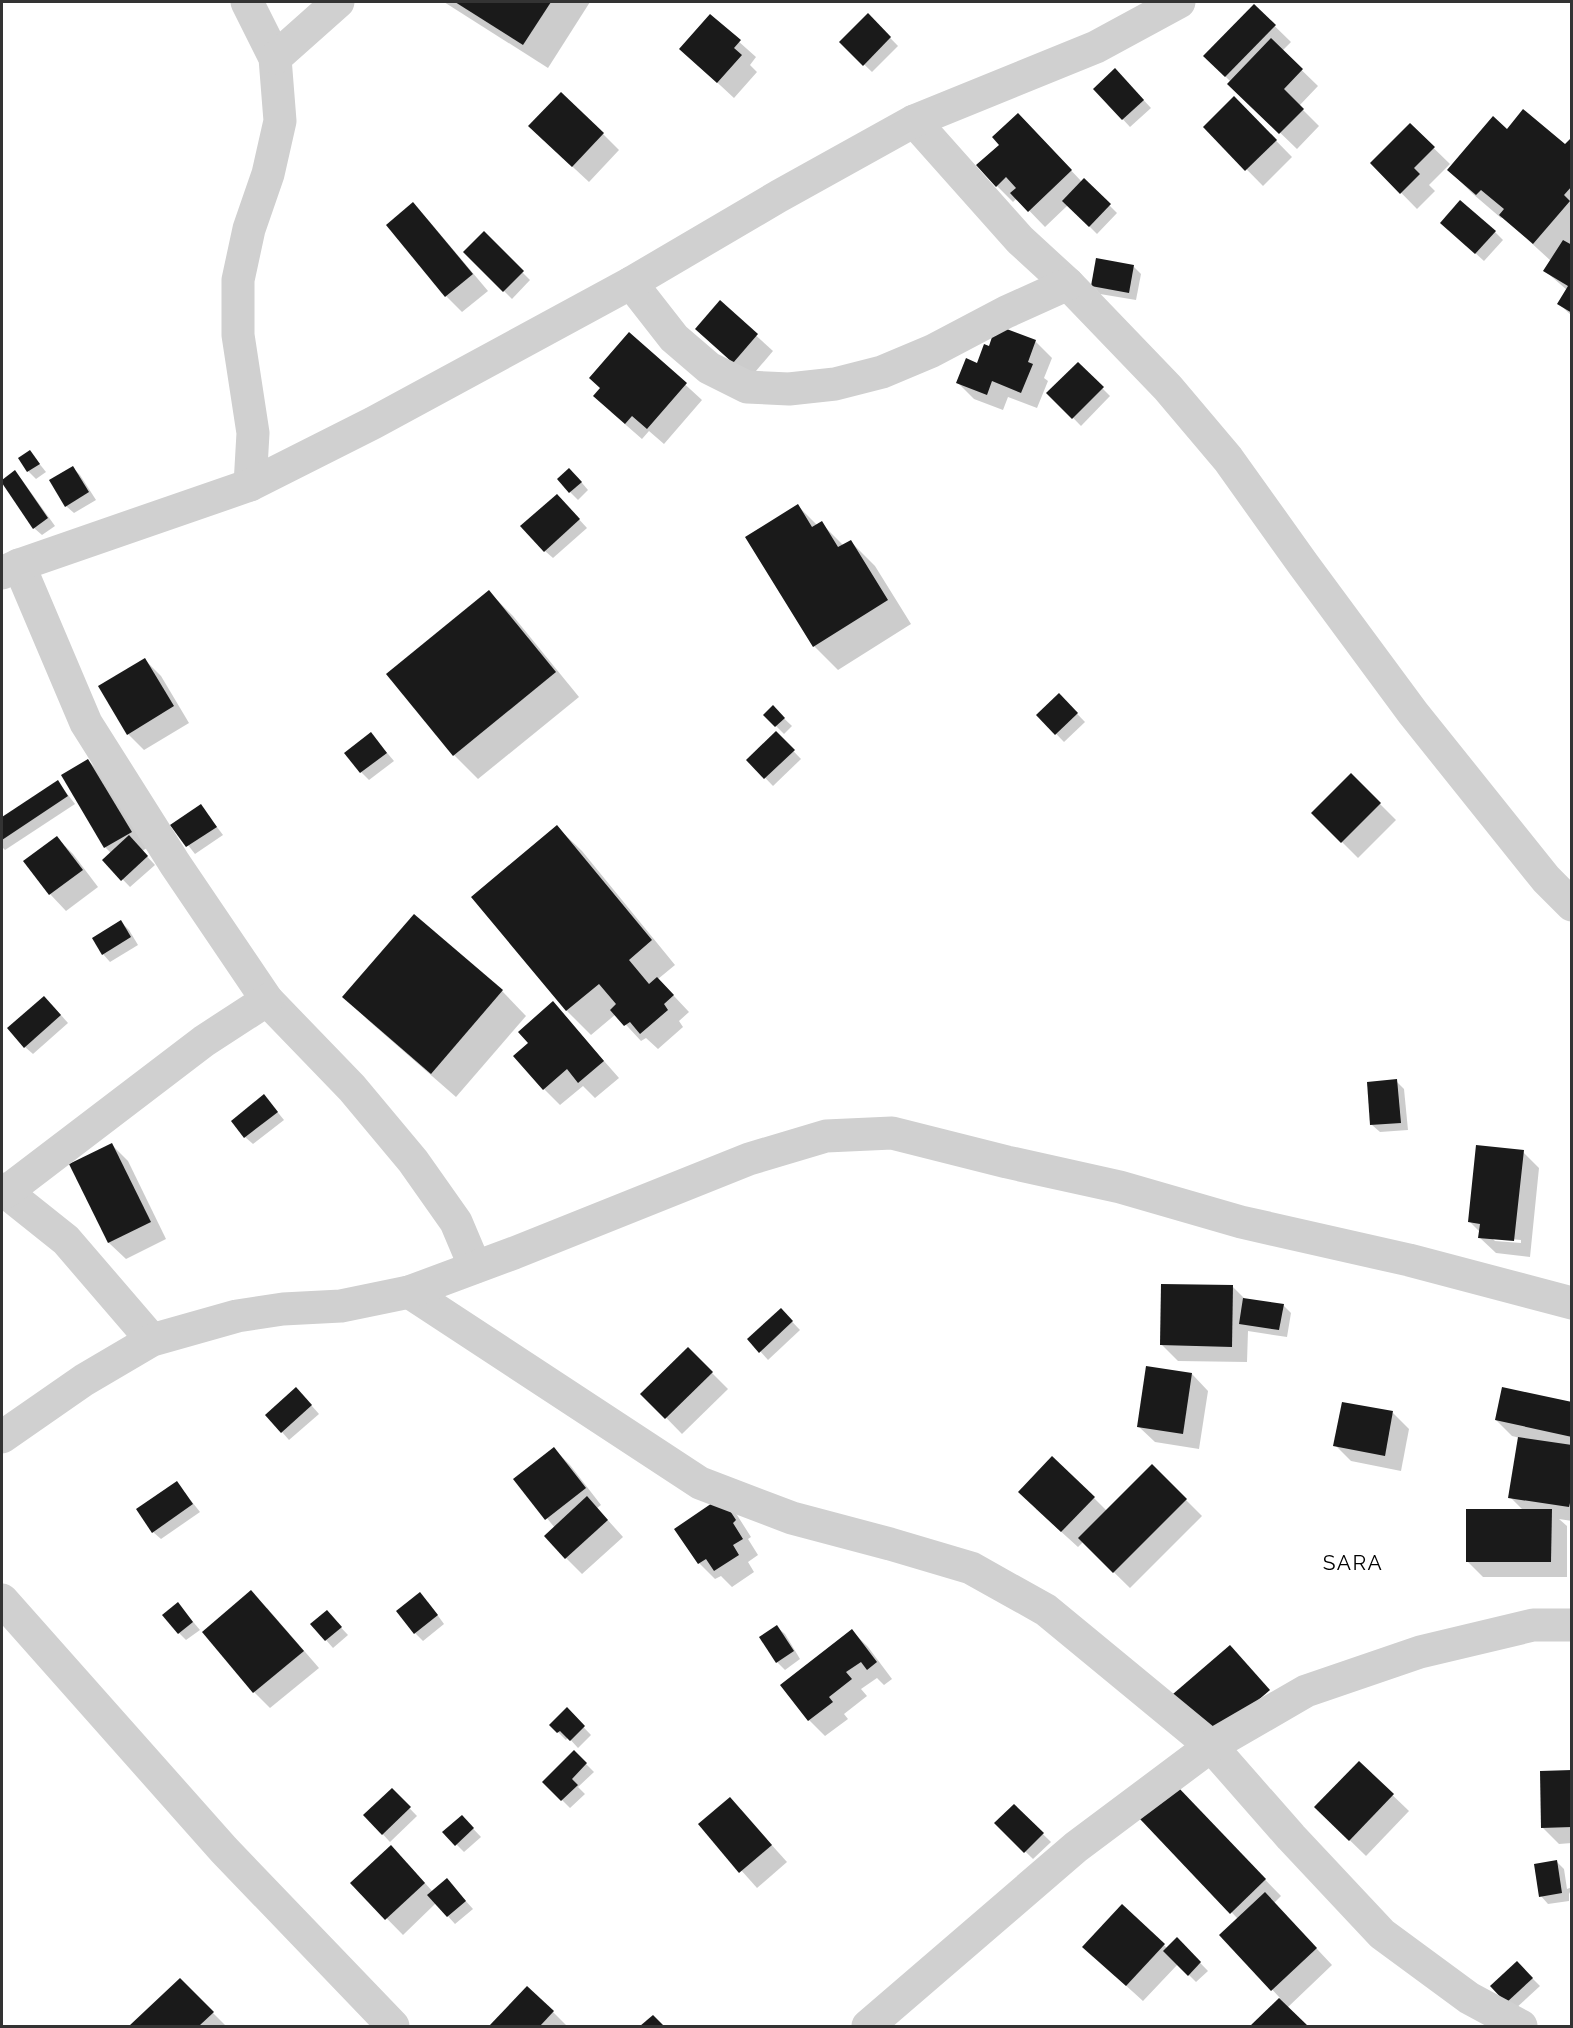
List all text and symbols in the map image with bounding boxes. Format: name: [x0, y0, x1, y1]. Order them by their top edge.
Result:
district label: SARA: [1323, 1550, 1383, 1575]

